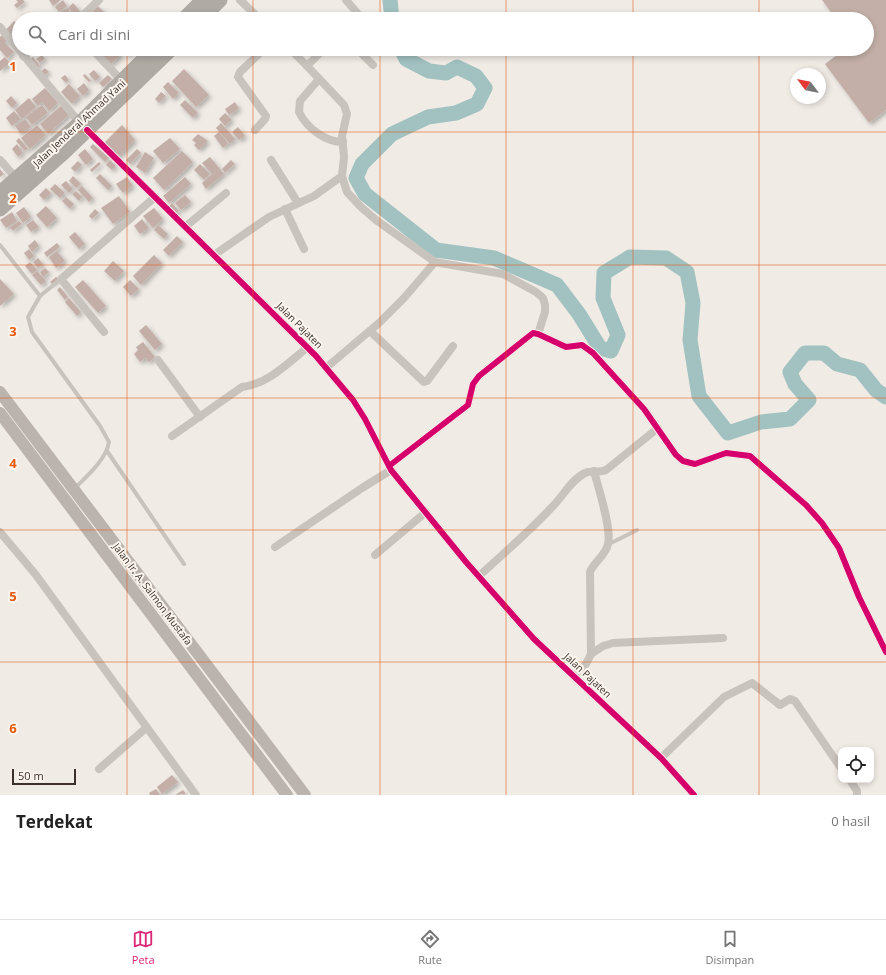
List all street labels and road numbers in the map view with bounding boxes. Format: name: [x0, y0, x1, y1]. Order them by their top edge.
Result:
street label: Jalan Jenderal Ahmad Yani: [29, 76, 128, 170]
street label: Jalan Pajaten: [273, 298, 326, 351]
street label: Jalan Ir. A. Salmon Mustafa: [109, 539, 196, 648]
street label: Jalan Pajaten: [561, 649, 615, 701]

